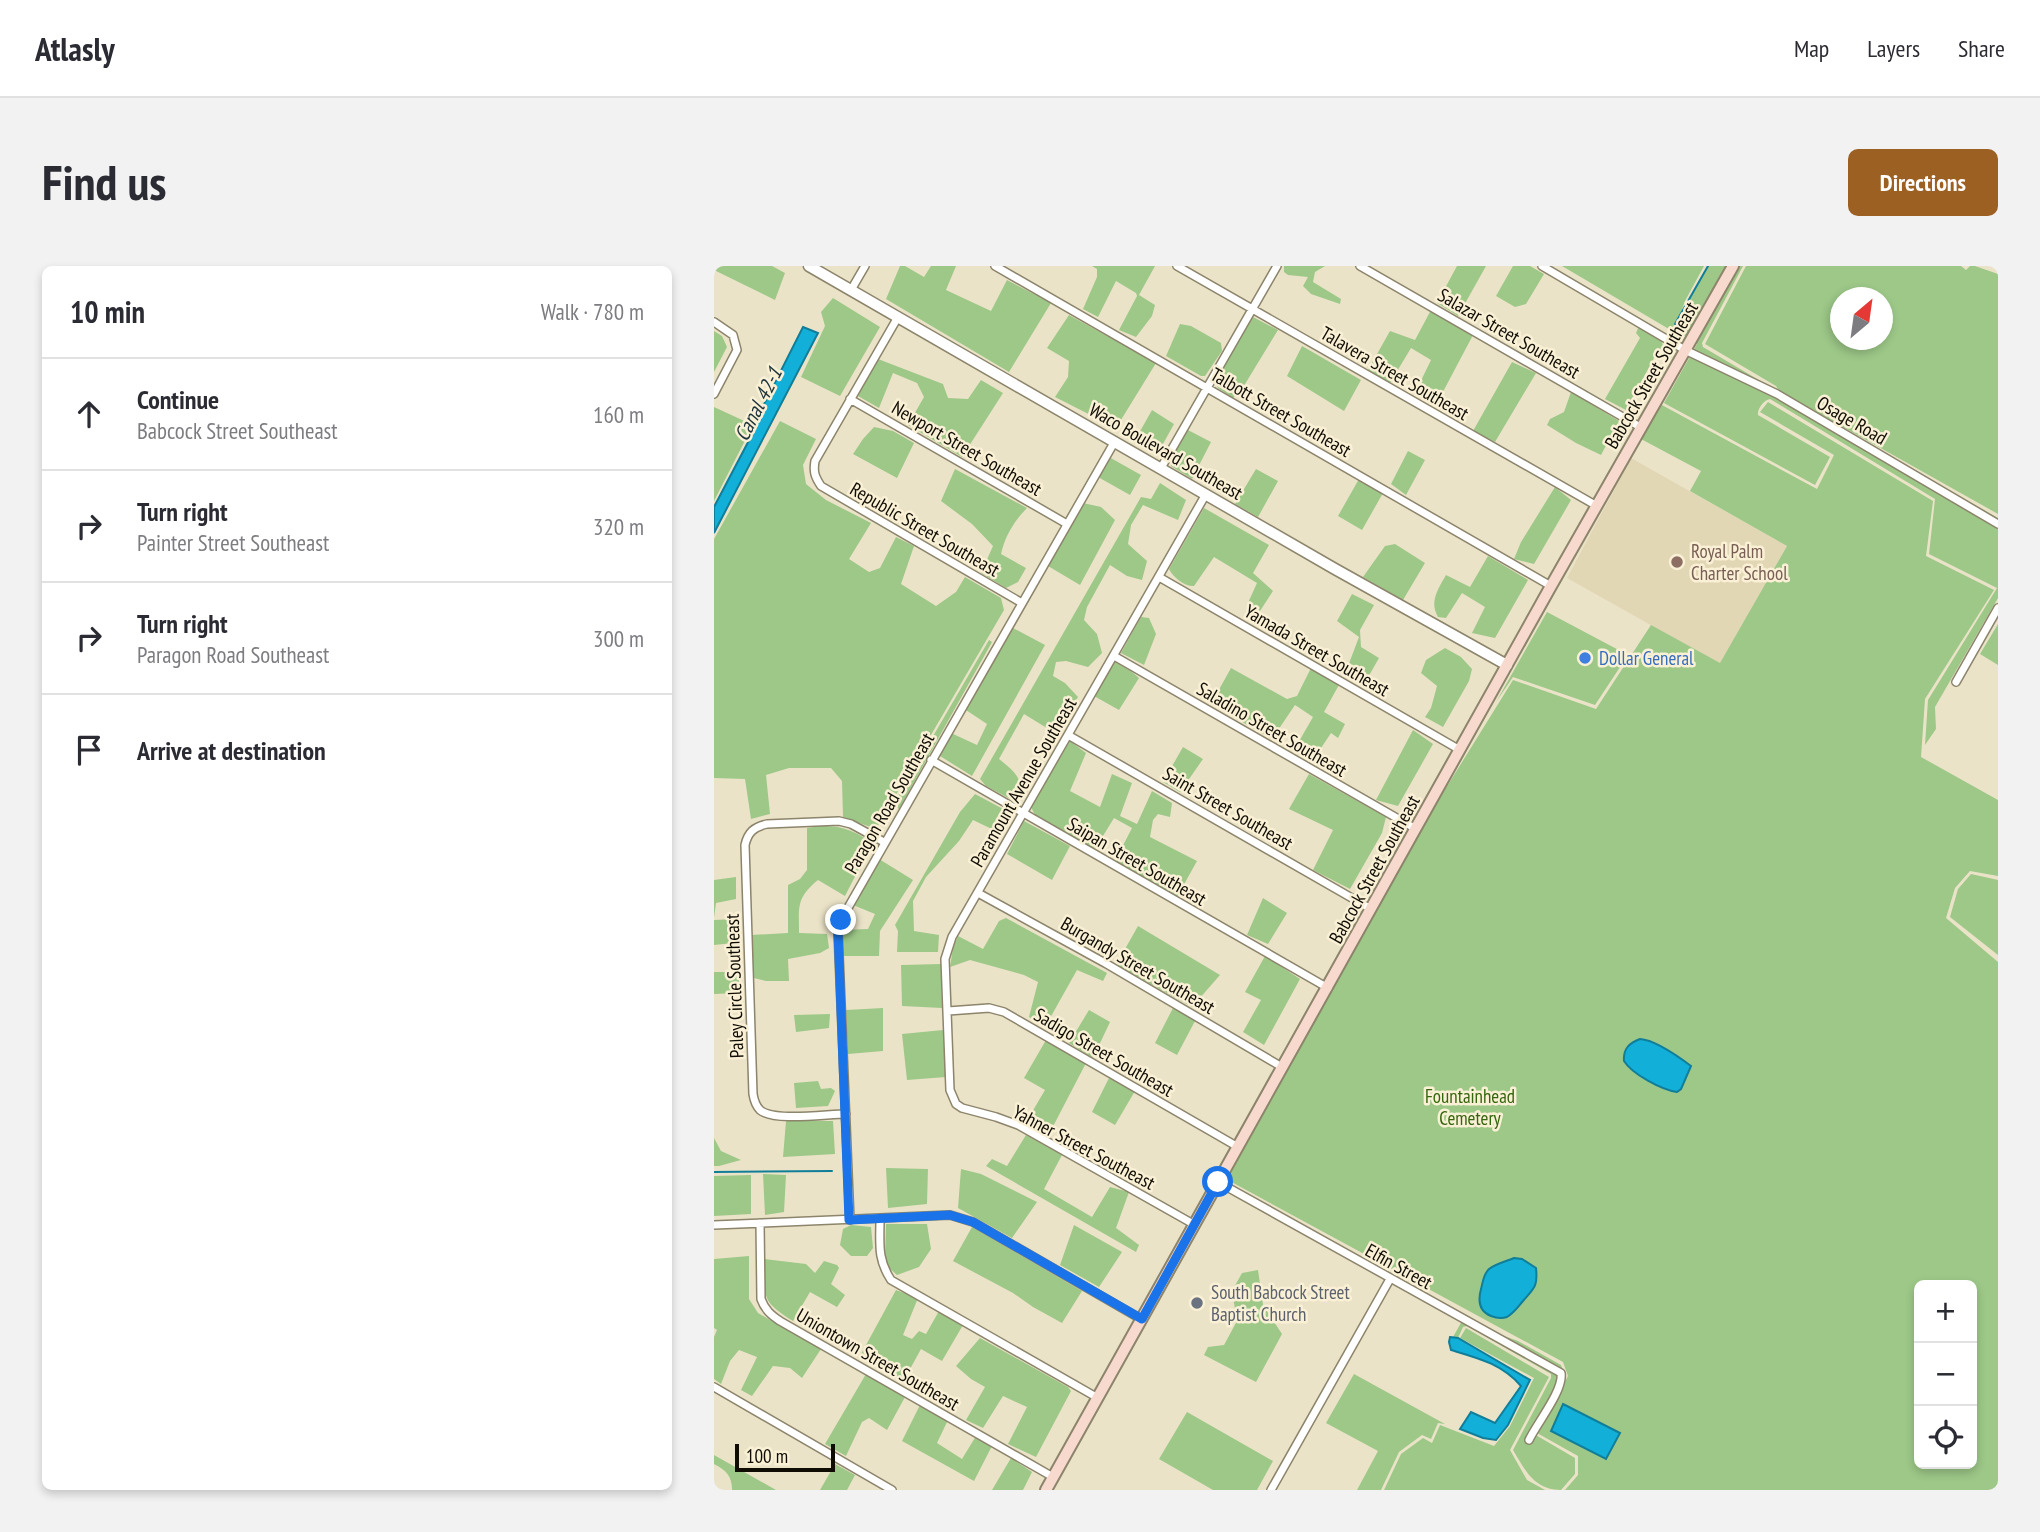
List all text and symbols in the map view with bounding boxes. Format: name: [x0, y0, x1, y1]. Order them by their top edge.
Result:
text: Atlasly: [35, 27, 115, 70]
text: Map: [1794, 33, 1829, 64]
text: Layers: [1867, 33, 1920, 64]
text: Share: [1958, 33, 2005, 64]
button: Directions: [1848, 149, 1998, 216]
text: Find us: [42, 150, 166, 214]
street label: Salazar Street Southeast: [1434, 283, 1585, 384]
north arrow: [1830, 287, 1893, 350]
text: 10 min: [70, 292, 145, 331]
text: Walk · 780 m: [541, 297, 644, 326]
street label: Babcock Street Southeast: [1599, 297, 1703, 453]
street label: Talavera Street Southeast: [1317, 321, 1474, 426]
water label: Canal 42-1: [728, 362, 788, 445]
street label: Talbott Street Southeast: [1206, 362, 1356, 462]
text: Continue: [137, 383, 219, 416]
street label: Osage Road: [1813, 390, 1891, 450]
icon: ahead: [70, 395, 108, 433]
street label: Newport Street Southeast: [888, 395, 1047, 501]
street label: Waco Boulevard Southeast: [1085, 397, 1248, 505]
text: 160 m: [593, 400, 644, 429]
text: Babcock Street Southeast: [137, 416, 338, 445]
street label: Republic Street Southeast: [846, 476, 1005, 582]
text: Turn right: [137, 495, 228, 528]
icon: right: [70, 507, 108, 545]
text: 320 m: [593, 512, 644, 541]
text: Painter Street Southeast: [137, 528, 329, 557]
place label: Royal Palm Charter School: [1691, 539, 1788, 585]
marker: Royal Palm Charter School: [1669, 554, 1685, 570]
street label: Yamada Street Southeast: [1240, 599, 1395, 702]
text: Turn right: [137, 607, 228, 640]
icon: right: [70, 619, 108, 657]
text: 300 m: [593, 624, 644, 653]
text: Paragon Road Southeast: [137, 640, 329, 669]
place label: Dollar General: [1599, 646, 1694, 670]
marker: Dollar General: [1577, 650, 1593, 666]
street label: Saladino Street Southeast: [1193, 676, 1352, 782]
street label: Paramount Avenue Southeast: [965, 692, 1082, 871]
street label: Paragon Road Southeast: [839, 728, 940, 878]
icon: arrive: [70, 731, 108, 769]
text: Arrive at destination: [137, 734, 326, 767]
street label: Saint Street Southeast: [1159, 761, 1298, 855]
street label: Babcock Street Southeast: [1323, 790, 1425, 947]
street label: Saipan Street Southeast: [1063, 811, 1212, 911]
route end: [825, 904, 856, 935]
street label: Burgandy Street Southeast: [1057, 911, 1220, 1019]
street label: Paley Circle Southeast: [719, 913, 749, 1059]
street label: Sadigo Street Southeast: [1030, 1002, 1179, 1102]
park label: Fountainhead Cemetery: [1425, 1084, 1515, 1130]
street label: Yahner Street Southeast: [1009, 1099, 1160, 1195]
route start: [1202, 1166, 1233, 1197]
street label: Elfin Street: [1361, 1238, 1437, 1294]
place label: South Babcock Street Baptist Church: [1211, 1280, 1350, 1326]
map controls: [1914, 1280, 1977, 1469]
button: +: [1914, 1280, 1977, 1343]
marker: South Babcock Street Baptist Church: [1189, 1295, 1205, 1311]
street label: Uniontown Street Southeast: [792, 1303, 964, 1416]
button: −: [1914, 1343, 1977, 1406]
button: locate: [1914, 1406, 1977, 1469]
scale bar: [735, 1441, 835, 1473]
text: 100 m: [746, 1444, 788, 1468]

